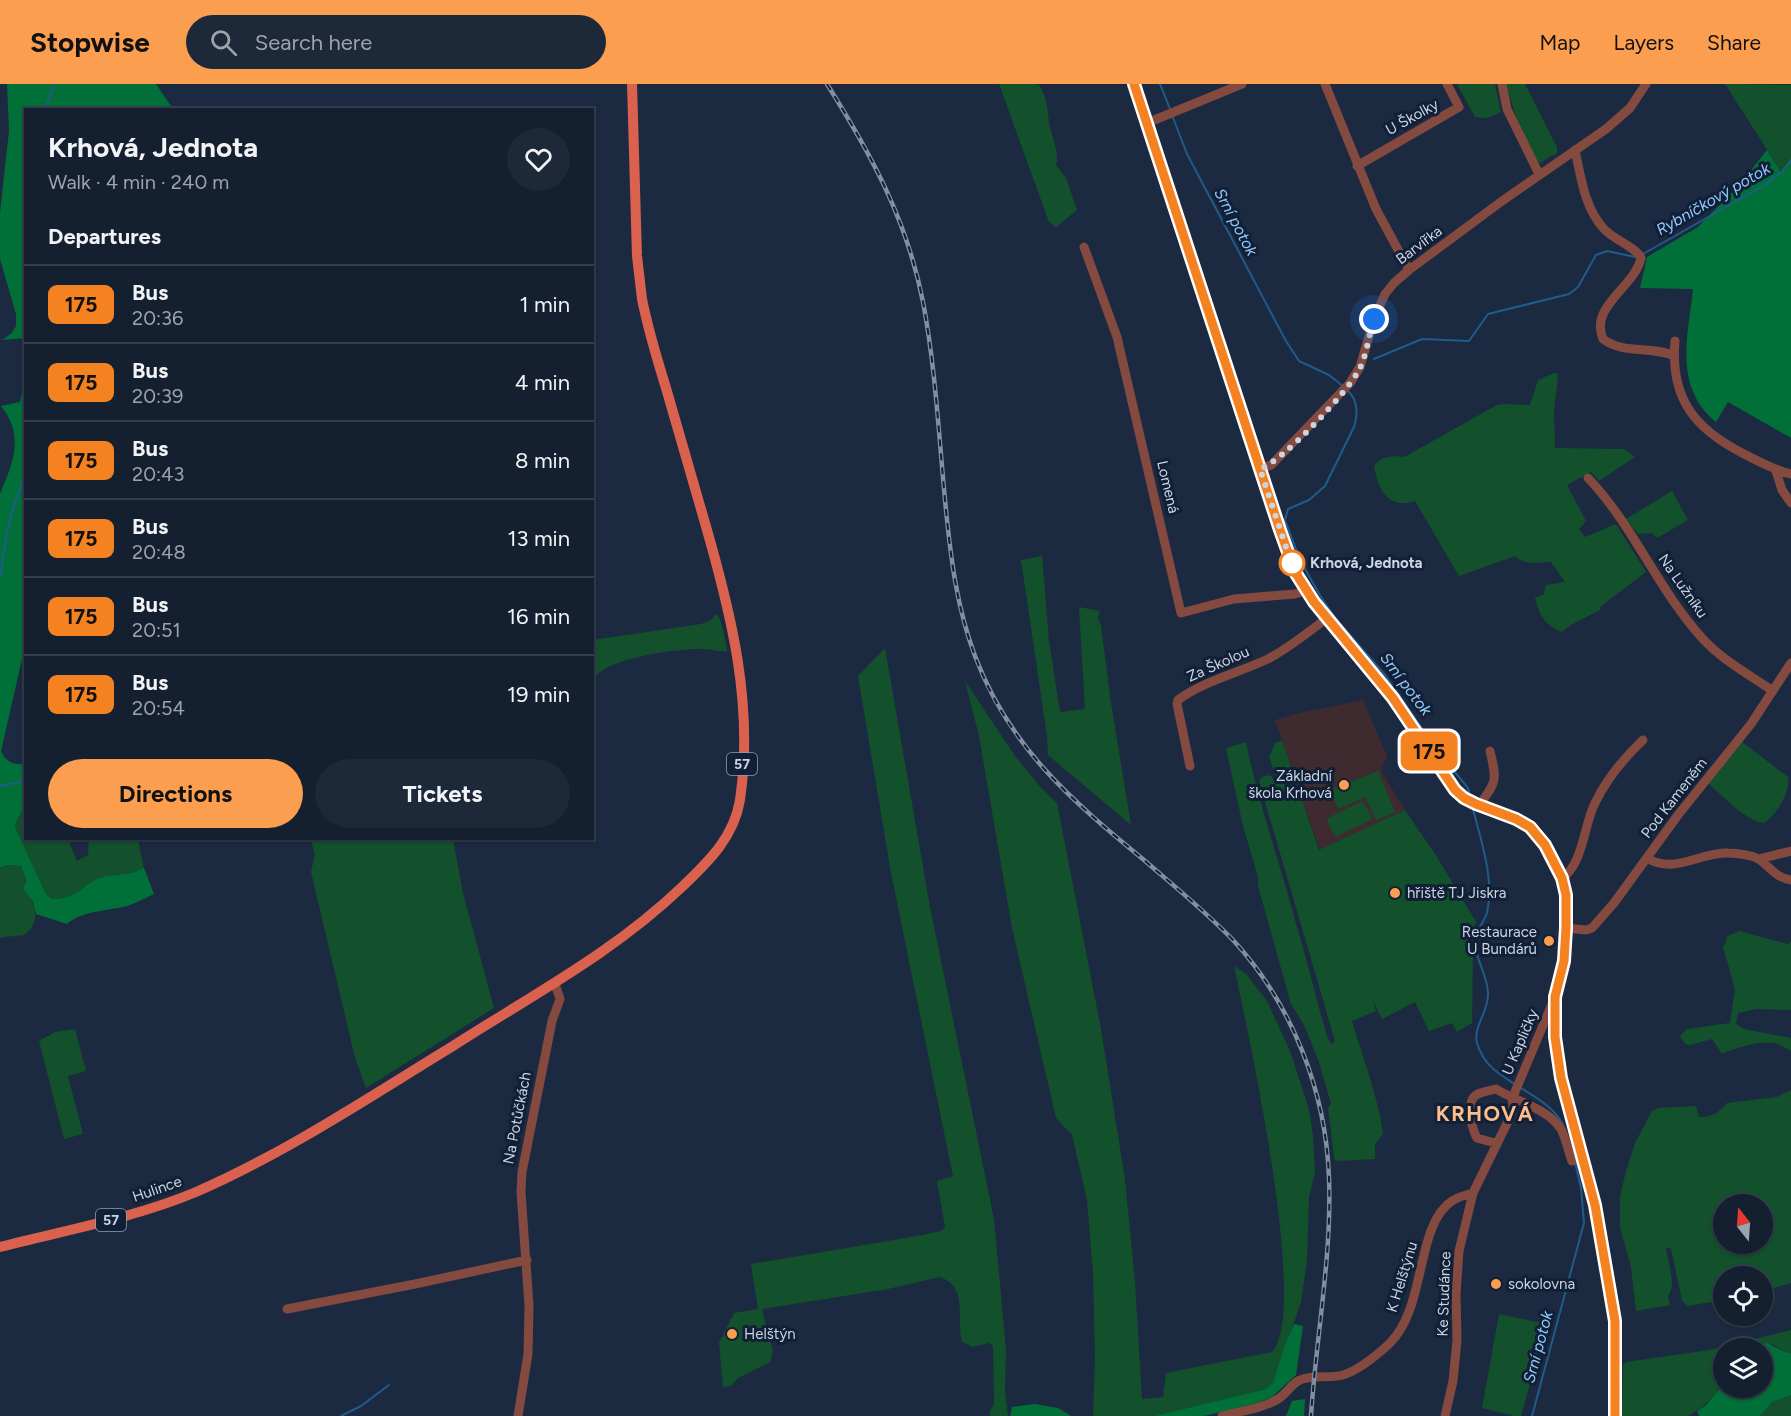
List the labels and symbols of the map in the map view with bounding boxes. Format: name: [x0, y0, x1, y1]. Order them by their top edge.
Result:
street label: U Školky: [1382, 95, 1442, 139]
water label: Rybníčkový potok: [1653, 158, 1774, 239]
water label: Srní potok: [1210, 185, 1262, 260]
street label: Barvířka: [1392, 222, 1446, 268]
your location: [1359, 304, 1389, 334]
street label: Lomená: [1153, 459, 1183, 515]
marker: Krhová, Jednota: [1279, 550, 1305, 576]
street label: Na Lužníku: [1654, 551, 1712, 621]
place label: Krhová, Jednota: [1310, 554, 1423, 572]
street label: Za Školou: [1184, 642, 1252, 686]
water label: Srní potok: [1376, 649, 1437, 720]
line badge: 175: [1394, 732, 1464, 770]
road number: 57: [727, 753, 757, 775]
street label: Pod Kameněm: [1637, 754, 1711, 842]
place label: Základní škola Krhová: [1248, 767, 1334, 802]
marker: Základní škola Krhová: [1337, 778, 1351, 792]
place label: hřiště TJ Jiskra: [1407, 884, 1506, 902]
marker: hřiště TJ Jiskra: [1388, 886, 1402, 900]
place label: Restaurace U Bundárů: [1462, 923, 1537, 958]
marker: Restaurace U Bundárů: [1542, 934, 1556, 948]
street label: U Kapličky: [1498, 1006, 1542, 1078]
street label: Na Potůčkách: [499, 1070, 535, 1166]
district label: KRHOVÁ: [1436, 1101, 1534, 1126]
street label: Hulince: [130, 1172, 184, 1206]
north arrow: [1713, 1194, 1773, 1254]
road number: 57: [96, 1209, 126, 1231]
street label: K Helštýnu: [1383, 1239, 1421, 1315]
street label: Ke Studánce: [1434, 1251, 1454, 1337]
place label: sokolovna: [1508, 1275, 1575, 1293]
marker: sokolovna: [1489, 1277, 1503, 1291]
water label: Srní potok: [1519, 1308, 1557, 1385]
place label: Helštýn: [744, 1325, 796, 1343]
marker: Helštýn: [725, 1327, 739, 1341]

